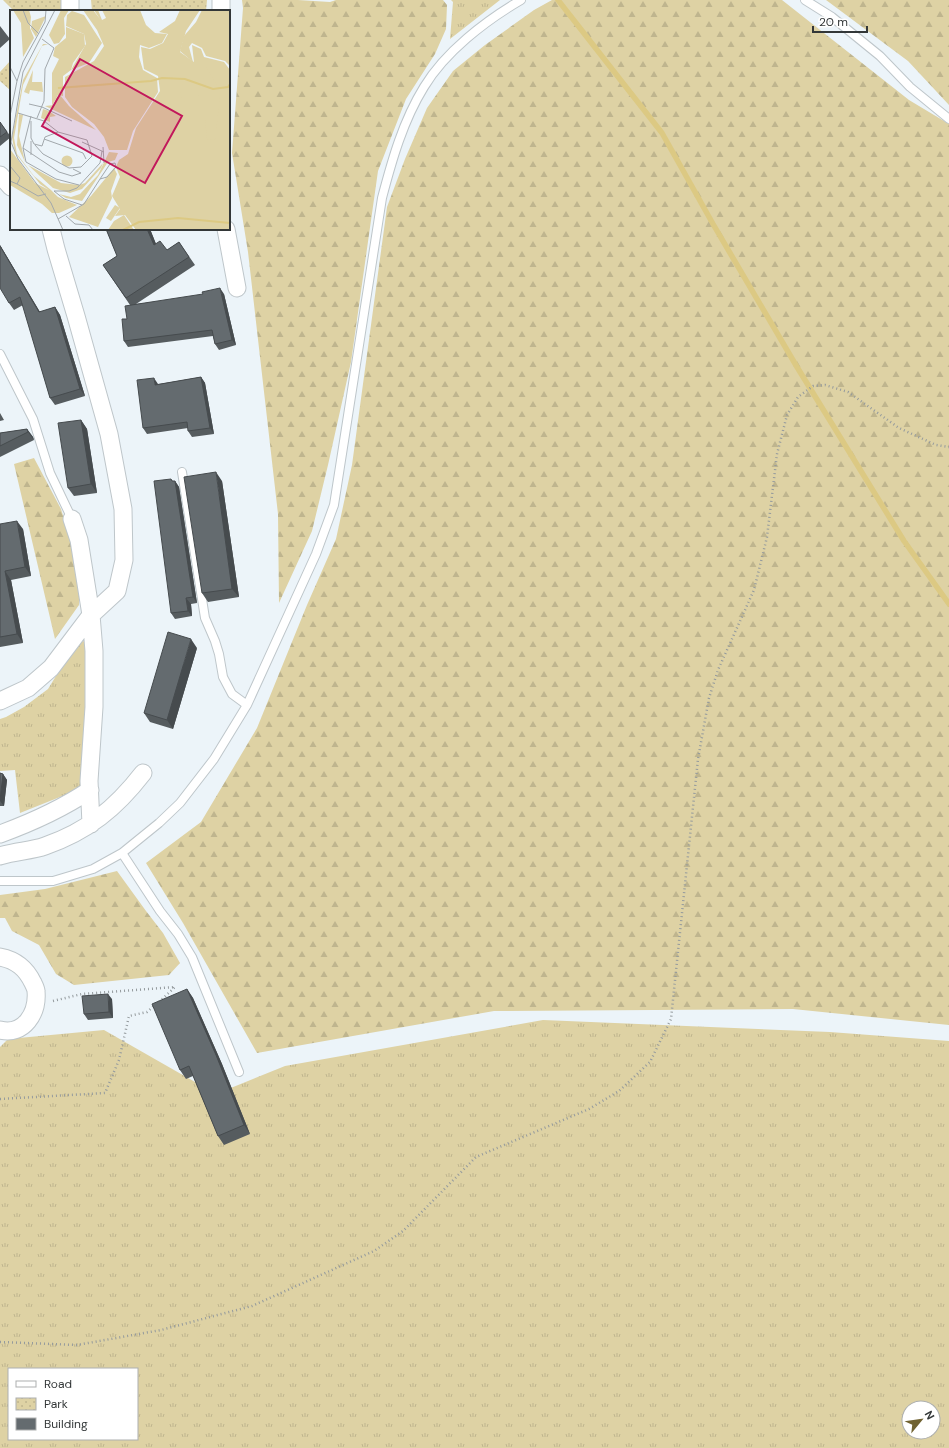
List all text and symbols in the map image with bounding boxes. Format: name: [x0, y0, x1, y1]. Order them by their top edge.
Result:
scale bar: [813, 8, 867, 34]
inset map: [10, 10, 230, 230]
text: 20 m: [819, 14, 848, 30]
legend: [8, 1368, 138, 1440]
text: Road: [44, 1376, 72, 1392]
text: Park: [44, 1396, 68, 1412]
north arrow: [901, 1400, 941, 1440]
text: N: [922, 1408, 938, 1422]
text: Building: [44, 1416, 88, 1432]

